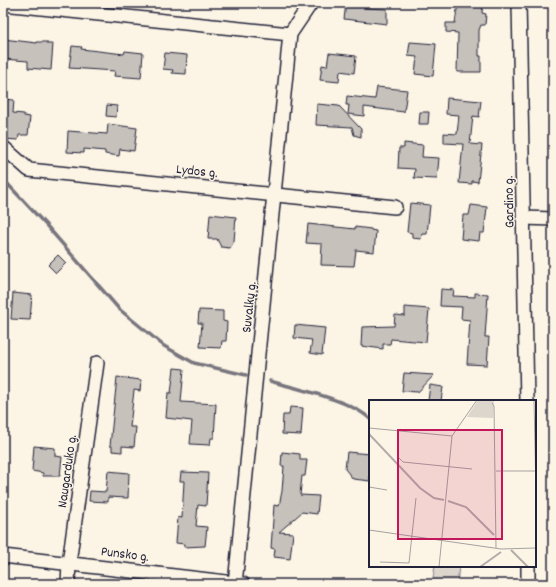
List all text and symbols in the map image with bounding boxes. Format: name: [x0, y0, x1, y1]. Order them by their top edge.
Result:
street label: Lydos g.: [175, 160, 219, 184]
street label: Gardino g.: [500, 176, 520, 228]
street label: Suvalkų g.: [237, 281, 263, 334]
inset map: [369, 400, 536, 567]
street label: Naugarduko g.: [53, 433, 83, 509]
street label: Punsko g.: [100, 542, 150, 568]

